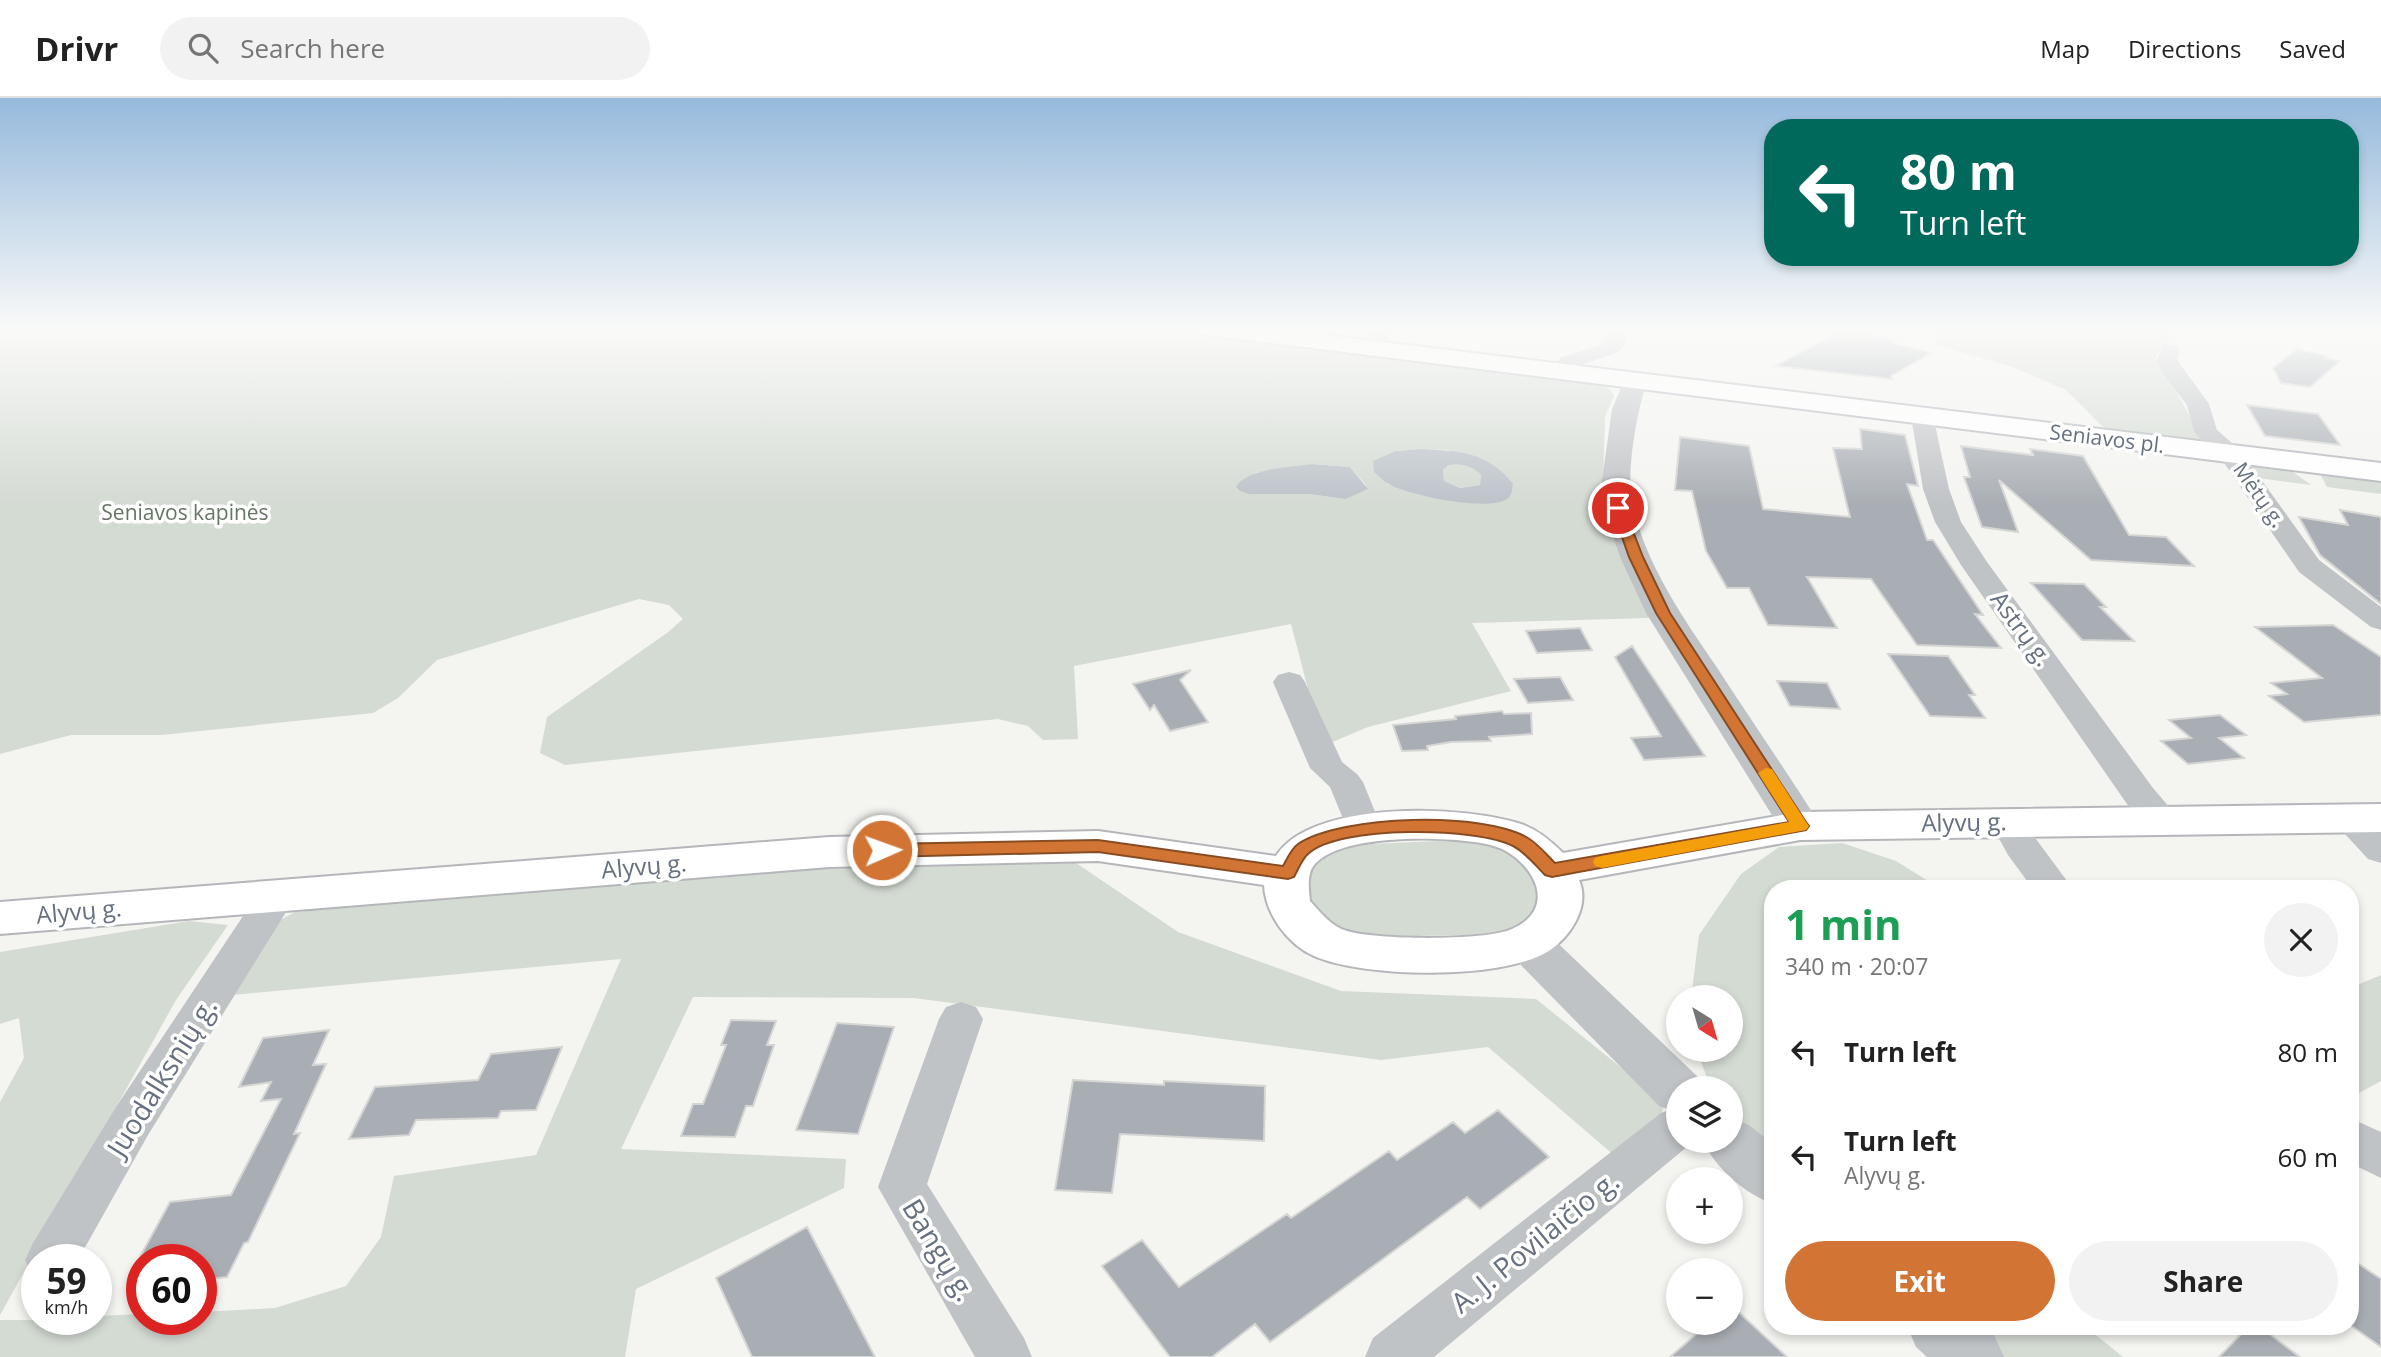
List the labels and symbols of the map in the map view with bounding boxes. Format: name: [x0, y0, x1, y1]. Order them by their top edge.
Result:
street label: Seniavos pl.: [2048, 417, 2166, 459]
street label: Mėtų g.: [2227, 456, 2292, 533]
pin: [1588, 478, 1648, 538]
park label: Seniavos kapinės: [101, 498, 269, 526]
street label: Astrų g.: [1984, 584, 2061, 672]
street label: Alyvų g.: [1921, 804, 2007, 839]
position arrow: [845, 813, 919, 887]
street label: Alyvų g.: [600, 845, 688, 886]
street label: Alyvų g.: [35, 890, 123, 931]
north arrow: [1666, 985, 1743, 1062]
street label: Juodalksnių g.: [96, 990, 225, 1166]
street label: A. J. Povilaičio g.: [1442, 1162, 1626, 1321]
street label: Bangų g.: [894, 1191, 985, 1308]
speed limit sign: 60: [126, 1244, 217, 1335]

